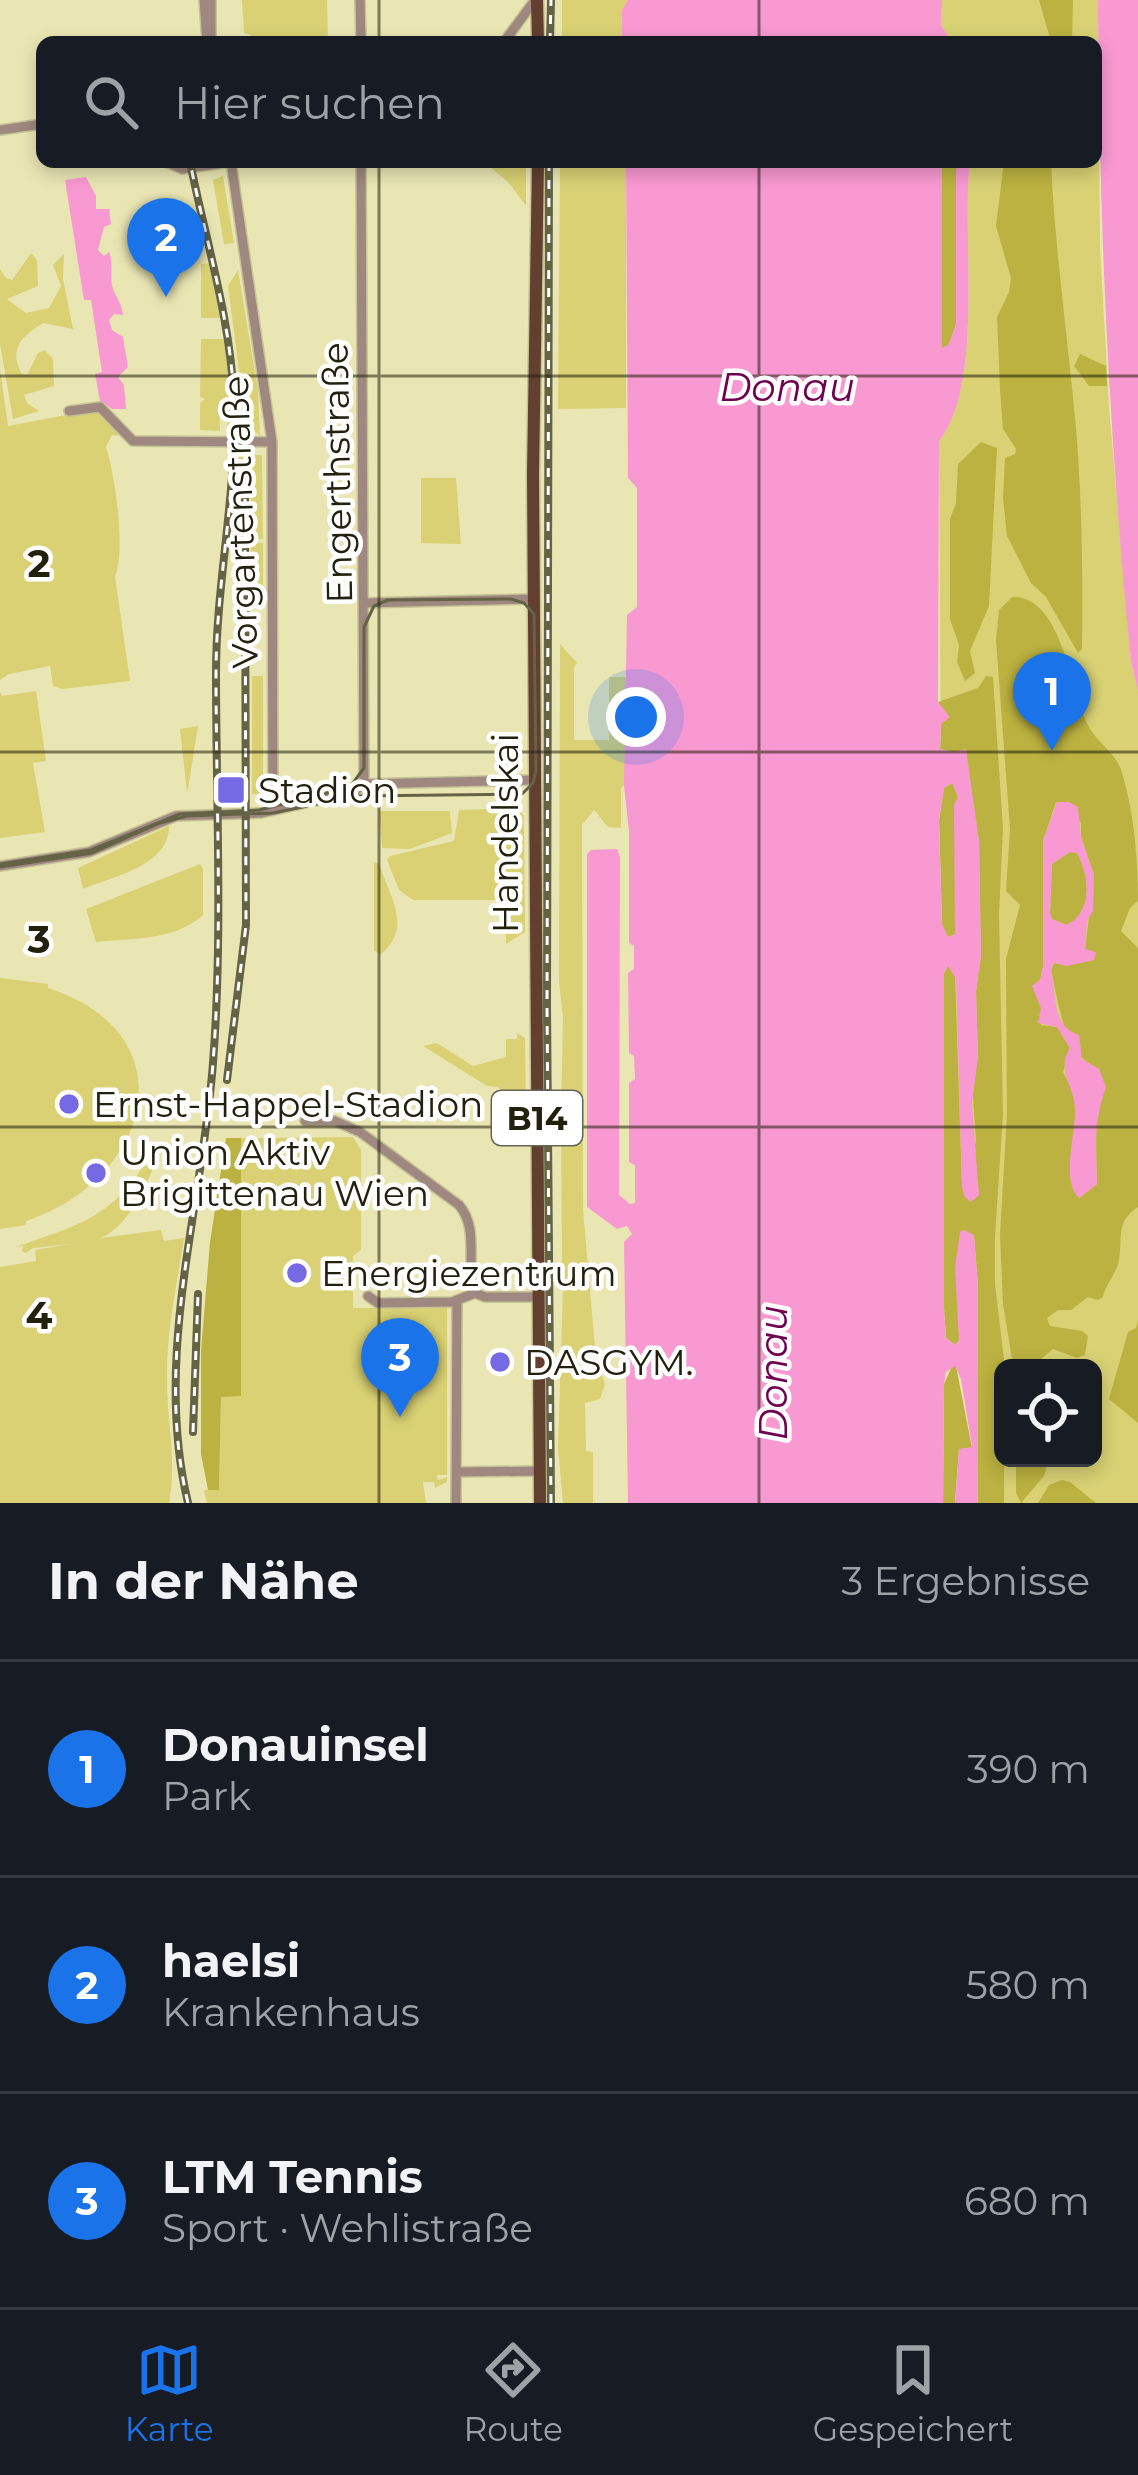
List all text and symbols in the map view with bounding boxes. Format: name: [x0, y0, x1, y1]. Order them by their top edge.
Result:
search box: [36, 36, 1102, 168]
icon: search: [78, 69, 144, 135]
text: Hier suchen: [174, 75, 445, 130]
pin: 2: [127, 198, 205, 297]
street label: Engerthstraße: [313, 342, 361, 604]
water label: Donau: [719, 363, 855, 411]
street label: Vorgartenstraße: [213, 375, 267, 669]
text: 2: [27, 539, 51, 587]
pin: 1: [1013, 652, 1091, 751]
your location: [606, 687, 666, 747]
street label: Handelskai: [483, 733, 527, 933]
place label: Stadion: [258, 768, 396, 812]
marker: Stadion: [215, 774, 247, 806]
text: 3: [26, 915, 51, 963]
place label: Ernst-Happel-Stadion: [93, 1082, 483, 1126]
marker: Ernst-Happel-Stadion: [56, 1091, 82, 1117]
road number: B14: [492, 1091, 582, 1145]
place label: Union Aktiv Brigittenau Wien: [120, 1130, 429, 1215]
marker: Union Aktiv Brigittenau Wien: [83, 1160, 109, 1186]
place label: Energiezentrum: [321, 1251, 617, 1295]
marker: Energiezentrum: [284, 1260, 310, 1286]
text: 4: [26, 1291, 53, 1339]
water label: Donau: [749, 1305, 797, 1441]
pin: 3: [361, 1318, 439, 1417]
place label: DASGYM.: [524, 1340, 694, 1384]
marker: DASGYM.: [487, 1349, 513, 1375]
map controls: [994, 1359, 1102, 1467]
button: locate: [994, 1359, 1102, 1467]
text: In der Nähe: [48, 1550, 359, 1612]
text: 3 Ergebnisse: [841, 1557, 1090, 1605]
text: Donauinsel: [162, 1717, 429, 1772]
text: 1: [79, 1745, 95, 1793]
text: 390 m: [967, 1745, 1090, 1793]
text: Park: [162, 1772, 251, 1820]
text: haelsi: [162, 1933, 300, 1988]
text: 2: [75, 1961, 99, 2009]
text: 580 m: [966, 1961, 1090, 2009]
text: Krankenhaus: [162, 1988, 420, 2036]
text: LTM Tennis: [162, 2149, 423, 2204]
text: 3: [75, 2177, 99, 2225]
text: 680 m: [964, 2177, 1090, 2225]
text: Sport · Wehlistraße: [162, 2204, 533, 2252]
tab: Karte: [125, 2337, 214, 2449]
tab: Route: [464, 2337, 563, 2449]
tab: Gespeichert: [813, 2337, 1013, 2449]

